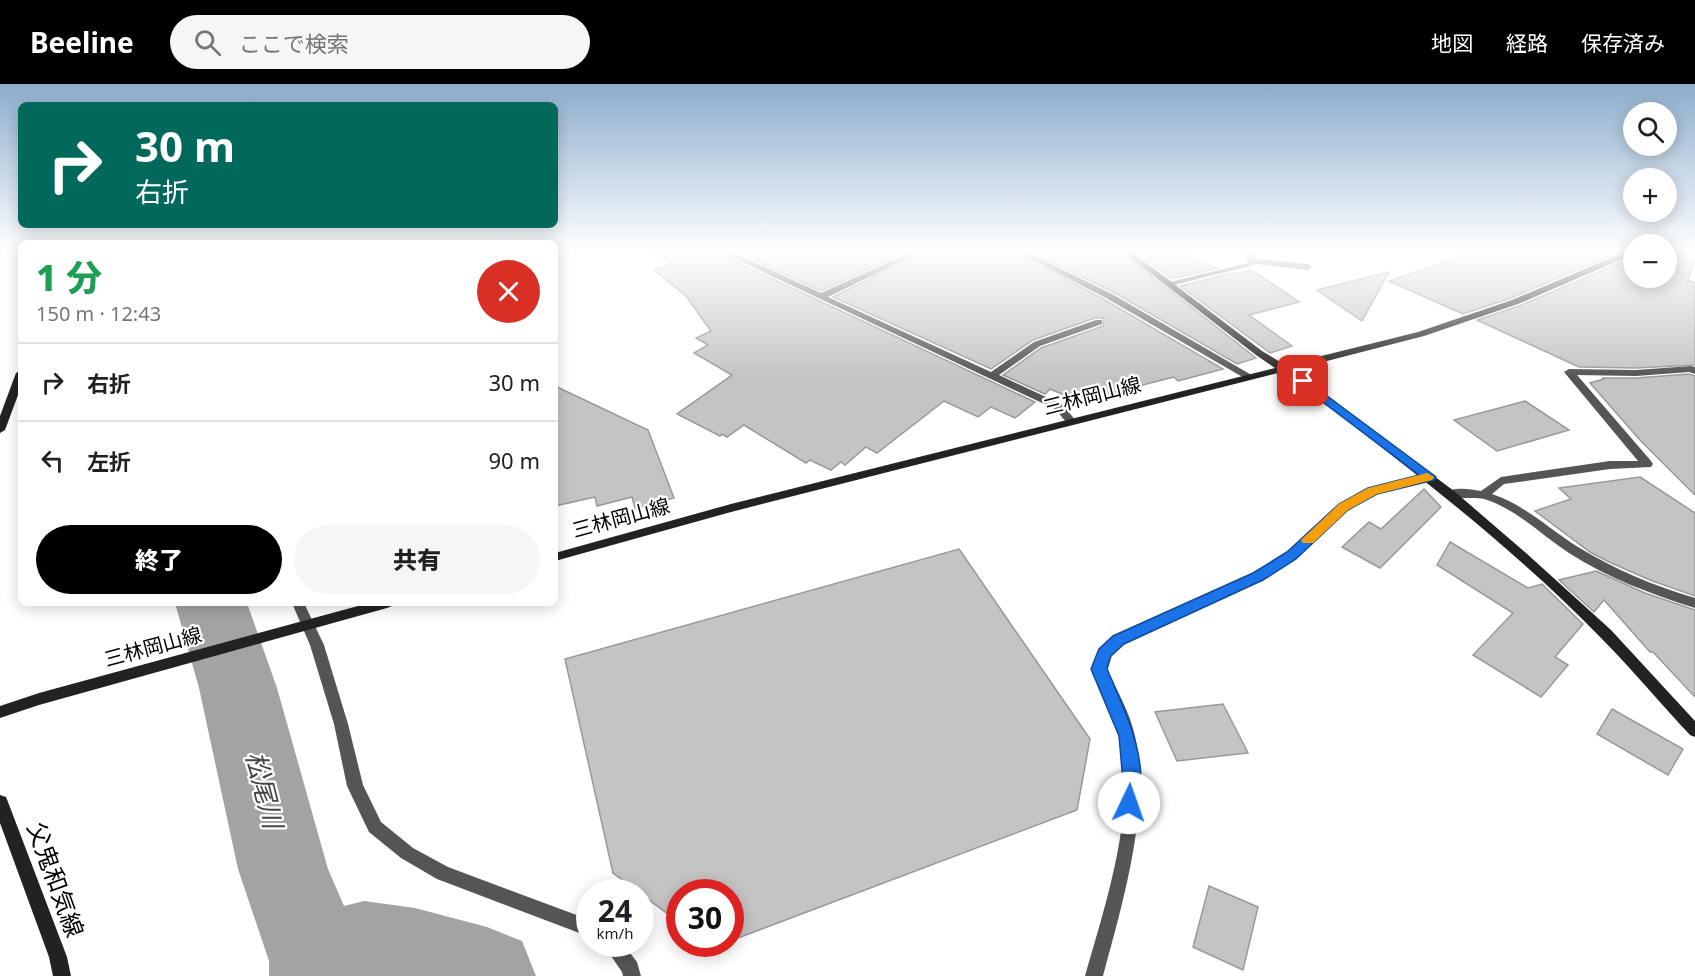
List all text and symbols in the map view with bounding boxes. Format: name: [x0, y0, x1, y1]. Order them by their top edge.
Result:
search box: [170, 15, 590, 69]
text: Beeline: [30, 23, 134, 61]
icon: search: [191, 26, 224, 59]
text: ここで検索: [239, 28, 349, 58]
text: 地図: [1431, 29, 1473, 57]
text: 経路: [1506, 29, 1548, 57]
text: 保存済み: [1581, 29, 1665, 57]
map controls: [1623, 102, 1677, 288]
button: search: [1623, 102, 1677, 156]
text: 30 m: [135, 117, 235, 174]
icon: right: [36, 126, 114, 204]
button: +: [1623, 168, 1677, 222]
text: 右折: [135, 173, 189, 210]
button: −: [1623, 234, 1677, 288]
text: 1 分: [36, 253, 102, 302]
button: close: [477, 260, 540, 323]
text: 150 m · 12:43: [36, 300, 161, 327]
pin: [1277, 355, 1328, 406]
icon: arrive: [1286, 364, 1319, 397]
icon: right: [36, 366, 69, 399]
text: 30 m: [489, 367, 540, 397]
text: 右折: [87, 368, 131, 398]
street label: 三林岡山線: [1040, 370, 1144, 421]
icon: left: [36, 444, 69, 477]
text: 90 m: [489, 445, 540, 475]
text: 左折: [87, 446, 131, 476]
street label: 三林岡山線: [569, 492, 673, 543]
button: 終了: [36, 525, 282, 594]
button: 共有: [294, 525, 540, 594]
street label: 三林岡山線: [101, 621, 205, 672]
water label: 松尾川: [238, 748, 293, 835]
position arrow: [1097, 771, 1161, 835]
street label: 父鬼和気線: [20, 817, 92, 942]
speed limit sign: 30: [666, 879, 744, 957]
text: 24: [598, 890, 632, 931]
text: km/h: [597, 923, 633, 943]

